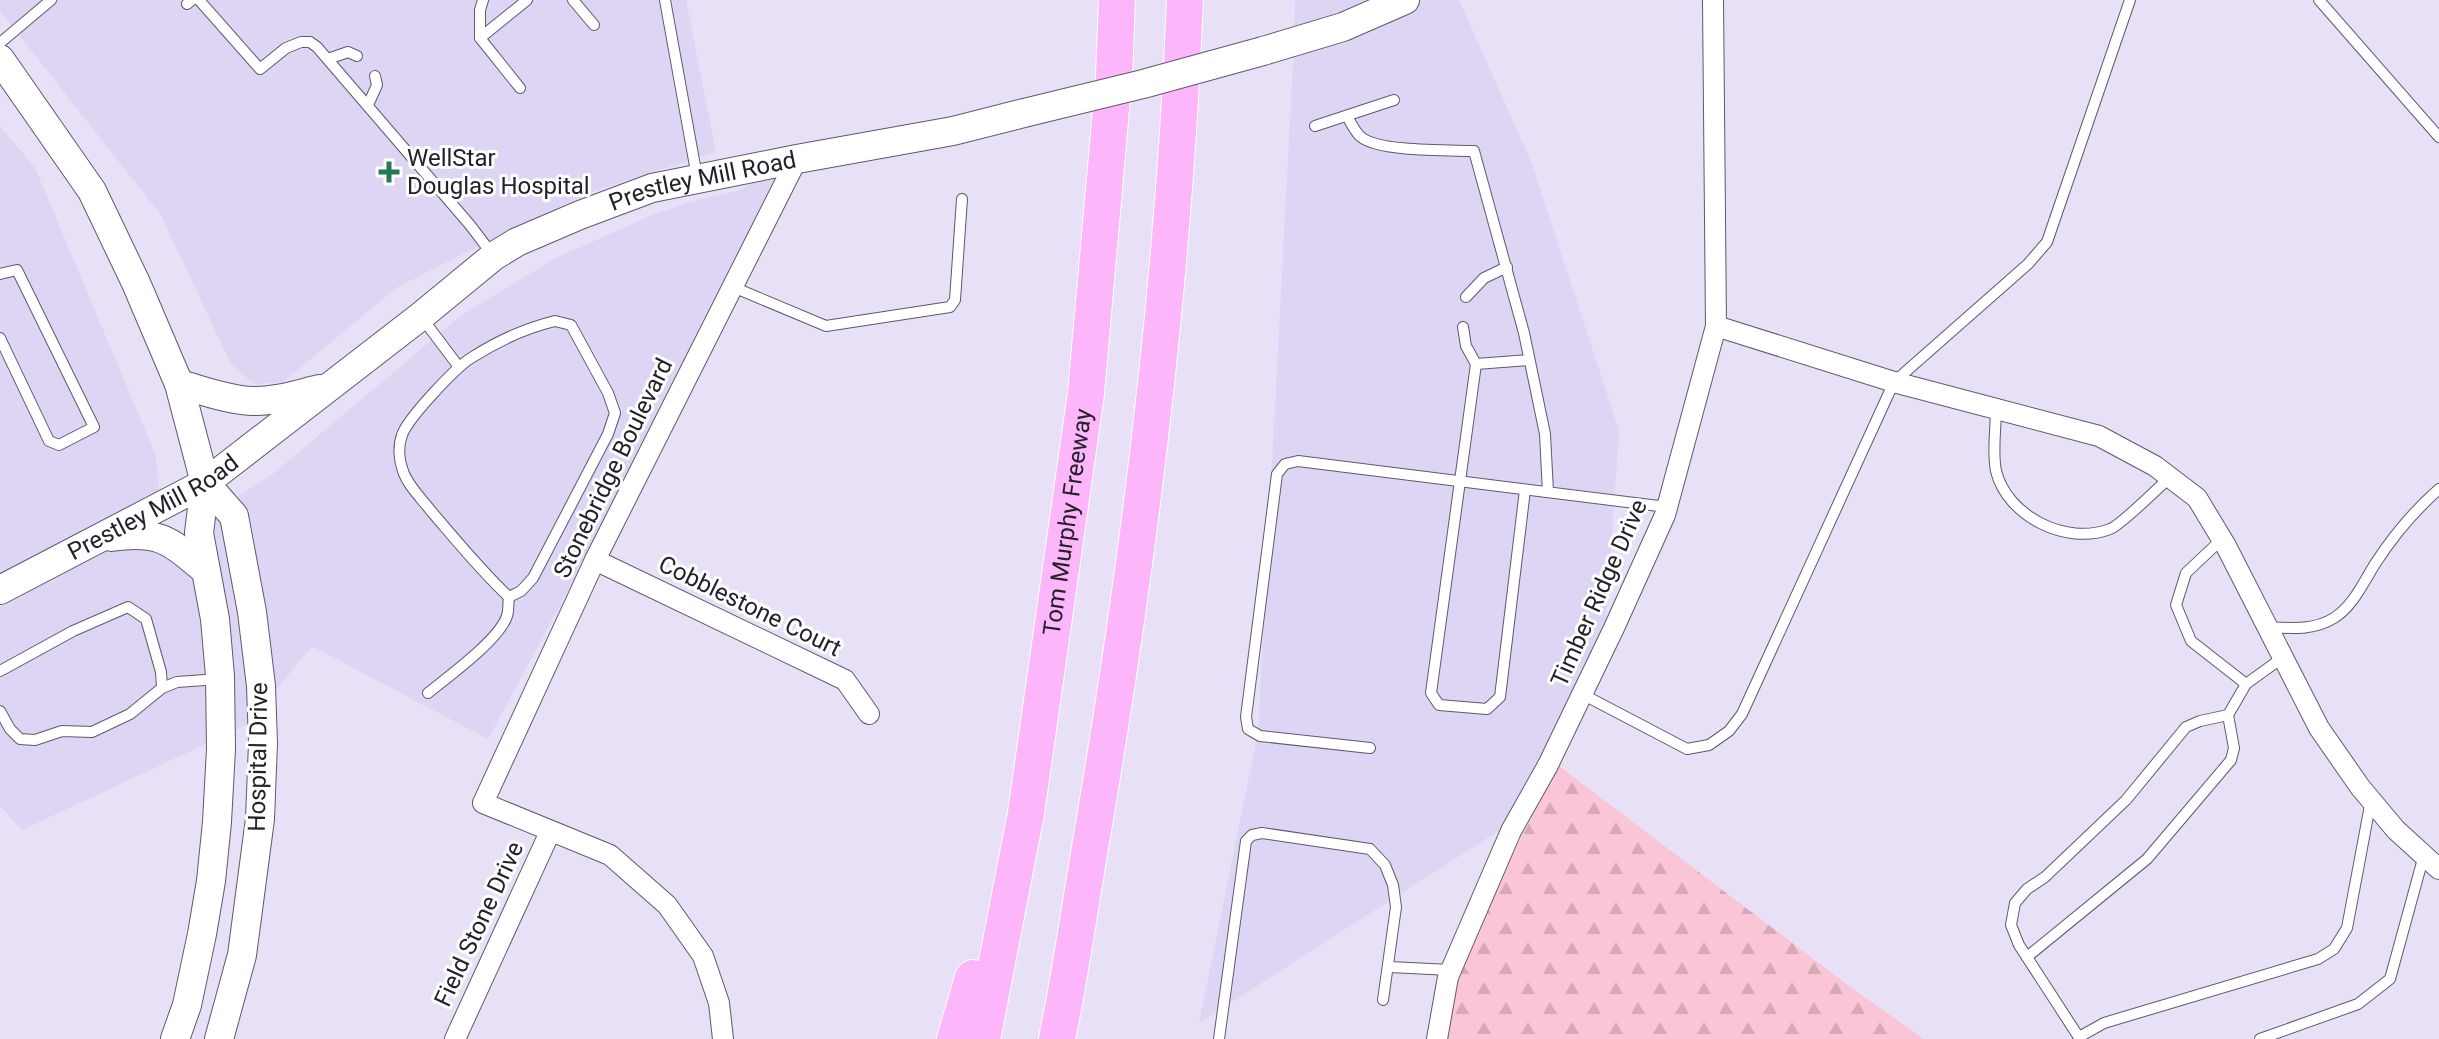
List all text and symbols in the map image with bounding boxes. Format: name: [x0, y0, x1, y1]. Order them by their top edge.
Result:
place label: WellStar Douglas Hospital: [407, 144, 590, 200]
street label: Prestley Mill Road: [605, 146, 798, 217]
marker: WellStar Douglas Hospital: [378, 161, 400, 183]
street label: Stonebridge Boulevard: [548, 354, 678, 582]
street label: Tom Murphy Freeway: [1038, 406, 1098, 637]
street label: Prestley Mill Road: [63, 448, 244, 566]
street label: Timber Ridge Drive: [1545, 495, 1653, 691]
street label: Cobblestone Court: [654, 550, 846, 662]
street label: Hospital Drive: [243, 682, 273, 832]
street label: Field Stone Drive: [429, 837, 529, 1011]

